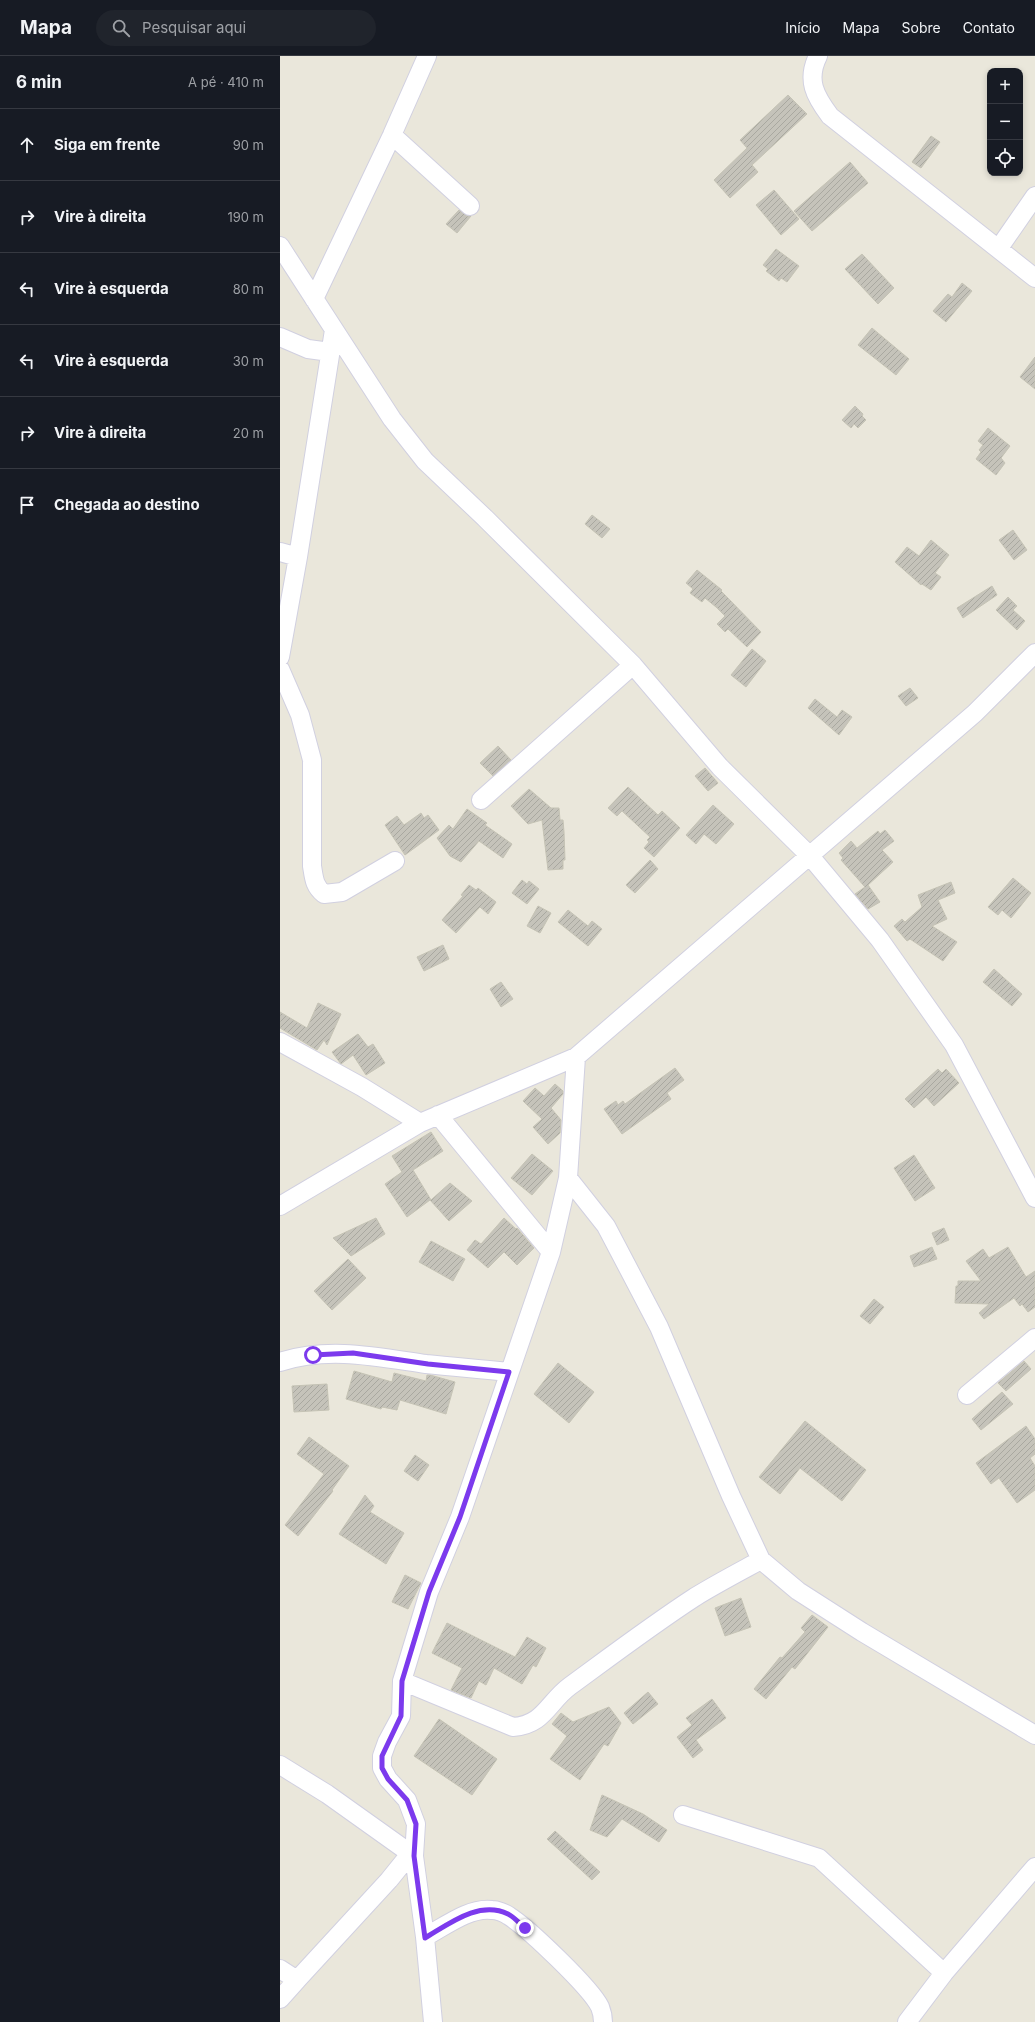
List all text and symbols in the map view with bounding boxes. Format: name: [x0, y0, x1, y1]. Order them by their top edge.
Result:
search box: [96, 10, 376, 46]
text: Mapa: [20, 16, 72, 39]
icon: search: [110, 17, 132, 39]
text: Pesquisar aqui: [142, 18, 246, 37]
text: Início: [785, 19, 821, 36]
text: Mapa: [843, 19, 880, 36]
text: Sobre: [902, 19, 941, 36]
text: Contato: [963, 19, 1015, 36]
map controls: [987, 68, 1023, 176]
button: +: [987, 68, 1023, 104]
text: 6 min: [16, 72, 62, 92]
text: A pé · 410 m: [188, 74, 264, 90]
button: −: [987, 104, 1023, 140]
icon: ahead: [16, 134, 38, 156]
text: Siga em frente: [54, 135, 160, 154]
text: 90 m: [233, 137, 264, 153]
button: locate: [987, 140, 1023, 176]
icon: right: [16, 206, 38, 228]
text: Vire à direita: [54, 207, 146, 226]
text: 190 m: [227, 209, 264, 225]
icon: left: [16, 278, 38, 300]
text: Vire à esquerda: [54, 279, 169, 298]
text: 80 m: [233, 281, 264, 297]
icon: left: [16, 350, 38, 372]
text: Vire à esquerda: [54, 351, 169, 370]
text: 30 m: [233, 353, 264, 369]
icon: right: [16, 422, 38, 444]
text: Vire à direita: [54, 423, 146, 442]
text: 20 m: [233, 425, 264, 441]
icon: arrive: [16, 494, 38, 516]
text: Chegada ao destino: [54, 495, 200, 514]
route start: [304, 1346, 322, 1364]
route end: [516, 1919, 534, 1937]

